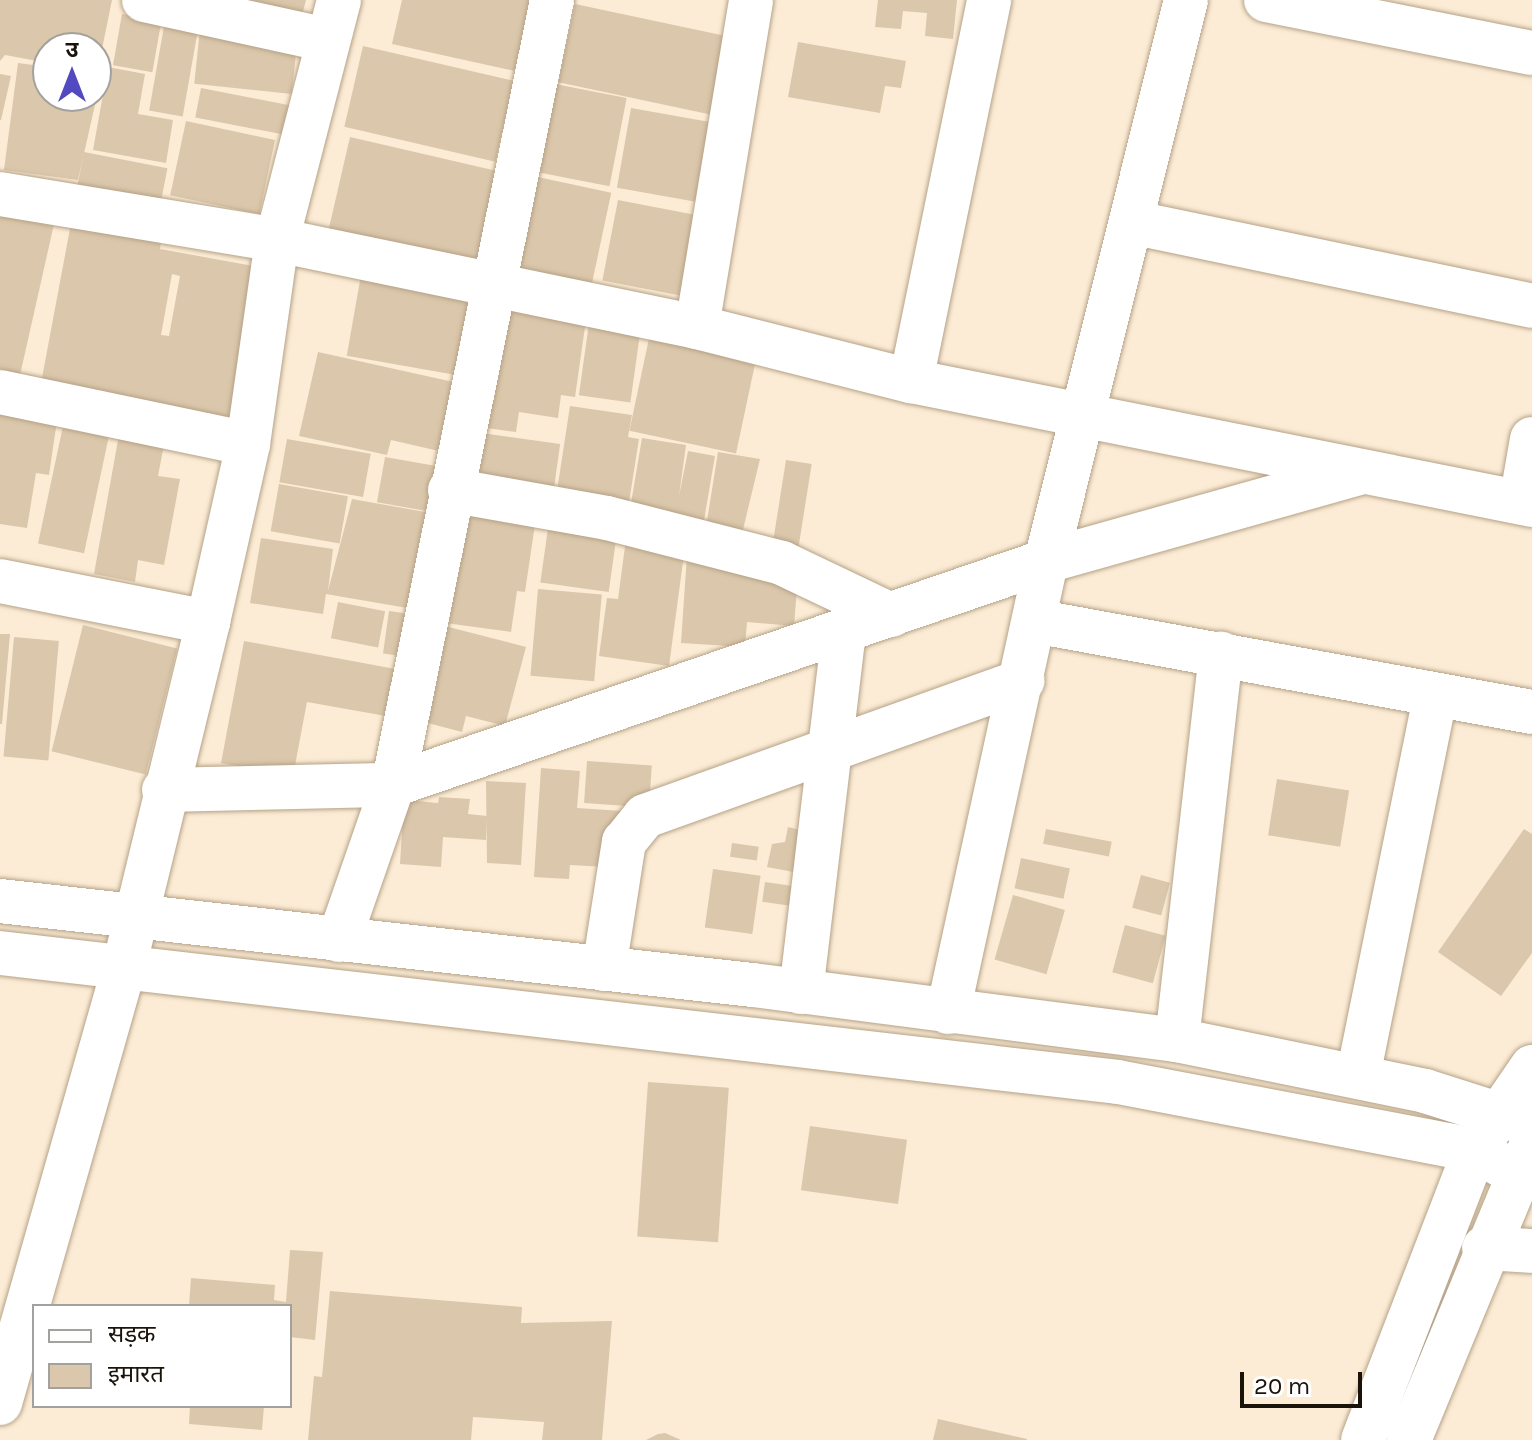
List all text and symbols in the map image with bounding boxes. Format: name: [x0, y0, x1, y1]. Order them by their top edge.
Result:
north arrow: [32, 32, 112, 112]
text: उ: [66, 37, 78, 63]
legend: [32, 1304, 292, 1408]
text: सड़क: [108, 1320, 156, 1348]
scale bar: [1244, 1356, 1366, 1406]
text: इमारत: [108, 1360, 164, 1388]
text: 20 m: [1254, 1372, 1310, 1400]

